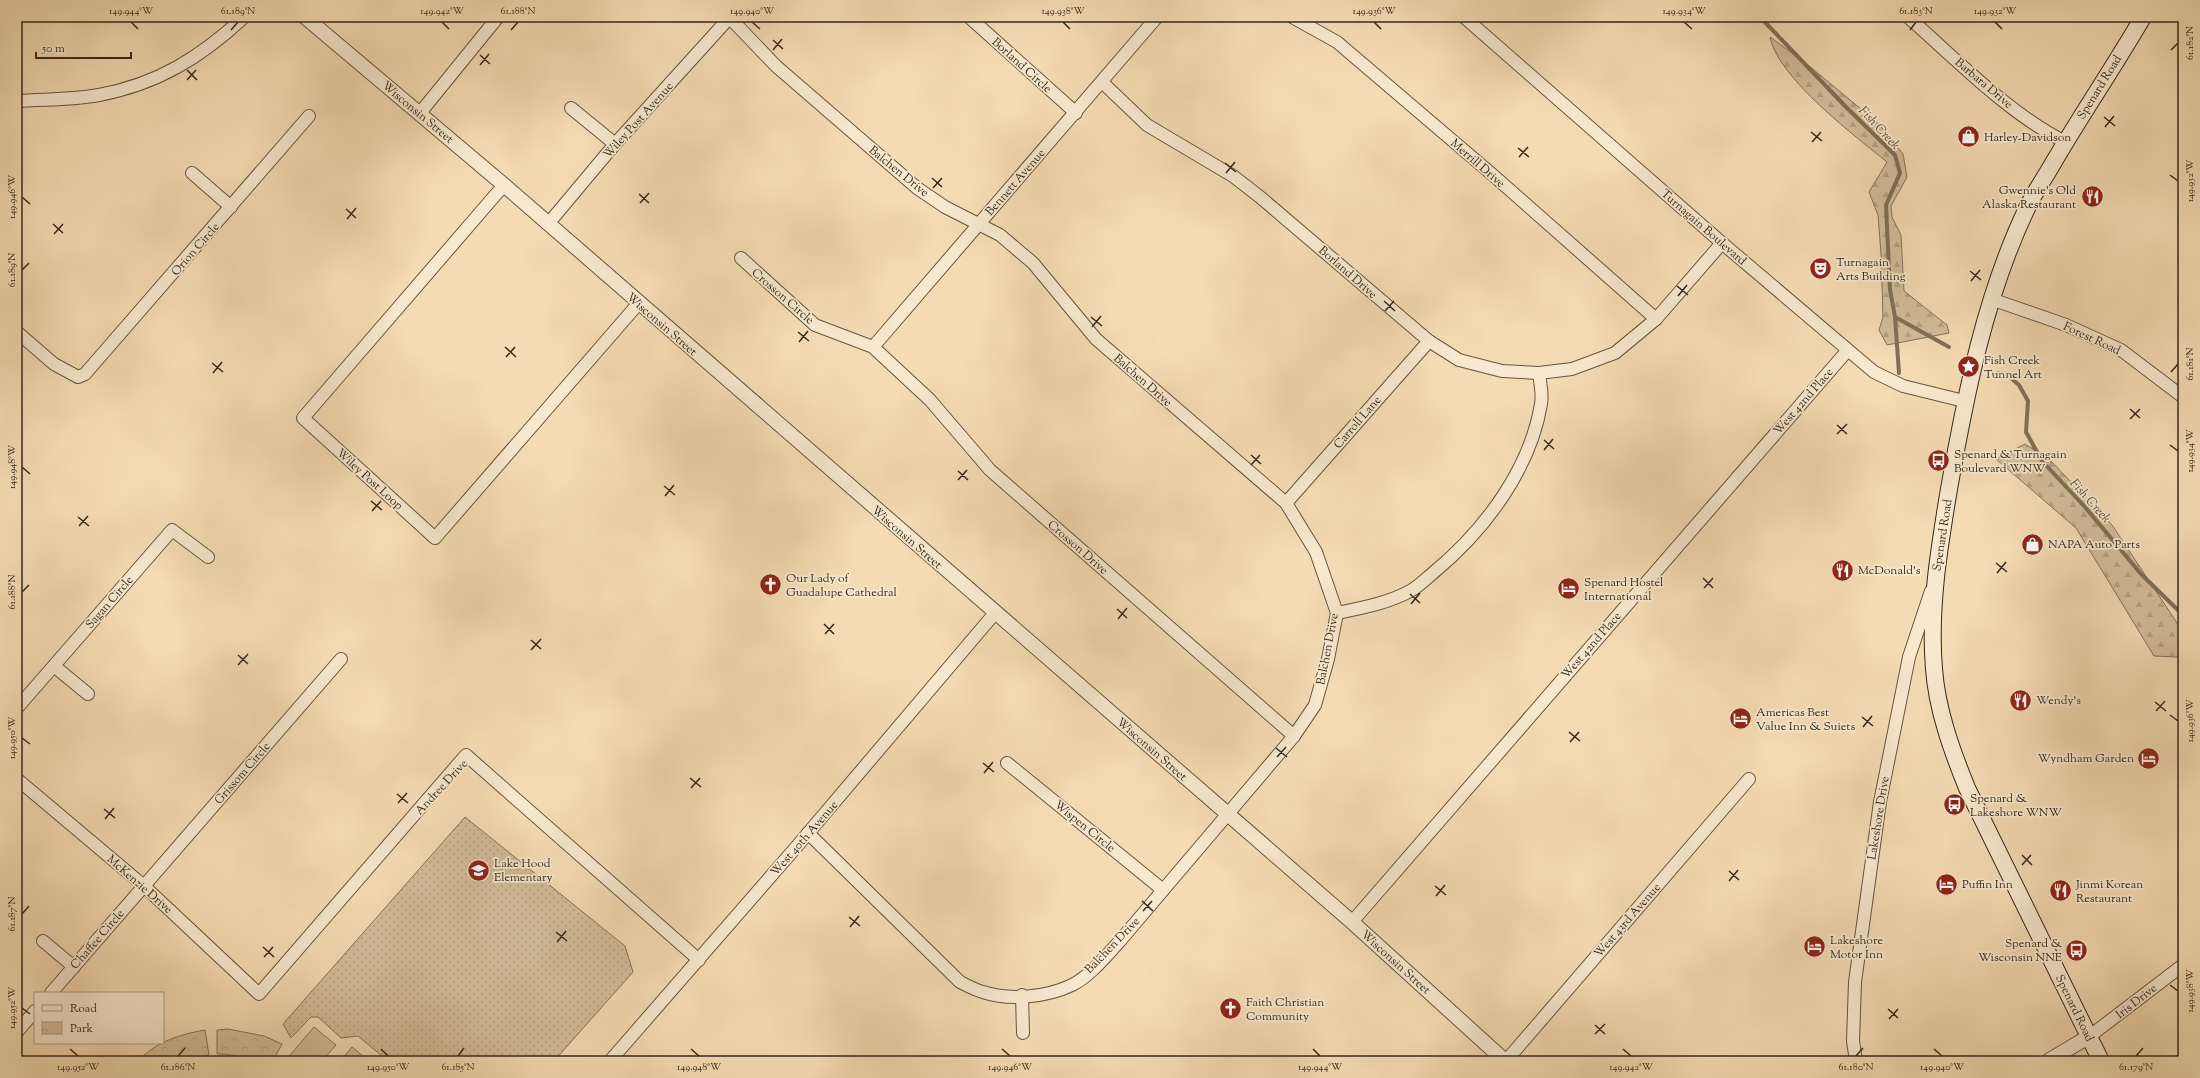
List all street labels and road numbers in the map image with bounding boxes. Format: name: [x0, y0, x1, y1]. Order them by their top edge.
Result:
street label: Borland Circle: [987, 34, 1056, 98]
street label: Spenard Road: [2073, 52, 2127, 123]
street label: Barbara Drive: [1950, 54, 2017, 114]
street label: Wisconsin Street: [378, 77, 457, 148]
street label: Wiley Post Avenue: [599, 78, 678, 163]
street label: Merrill Drive: [1446, 135, 1509, 193]
street label: Balchen Drive: [864, 142, 933, 202]
street label: Bennett Avenue: [982, 145, 1050, 220]
street label: Turnagain Boulevard: [1657, 185, 1750, 270]
street label: Orion Circle: [167, 219, 224, 280]
street label: Borland Drive: [1314, 242, 1381, 304]
street label: Crosson Circle: [747, 264, 818, 329]
street label: Wisconsin Street: [622, 289, 701, 361]
street label: Forest Road: [2060, 318, 2123, 360]
street label: Balchen Drive: [1109, 350, 1176, 412]
street label: West 42nd Place: [1770, 364, 1838, 439]
street label: Carroll Lane: [1330, 392, 1386, 453]
street label: Wiley Post Loop: [332, 445, 407, 515]
street label: Spenard Road: [1928, 498, 1958, 572]
street label: Wisconsin Street: [867, 502, 946, 574]
street label: Crosson Drive: [1043, 516, 1112, 579]
street label: Sagan Circle: [82, 572, 138, 633]
street label: West 42nd Place: [1558, 608, 1626, 683]
street label: Balchen Drive: [1312, 611, 1344, 687]
street label: Wisconsin Street: [1112, 714, 1191, 786]
street label: Grissom Circle: [210, 738, 275, 809]
street label: Andree Drive: [411, 755, 473, 820]
street label: Lakeshore Drive: [1863, 775, 1895, 861]
street label: Wispen Circle: [1050, 796, 1119, 857]
street label: West 40th Avenue: [767, 797, 843, 880]
street label: McKenzie Drive: [102, 851, 177, 919]
street label: West 43rd Avenue: [1590, 879, 1666, 962]
street label: Chaffee Circle: [66, 905, 129, 974]
street label: Balchen Drive: [1081, 913, 1145, 978]
street label: Wisconsin Street: [1356, 926, 1434, 999]
street label: Spenard Road: [2050, 972, 2098, 1045]
street label: Iris Drive: [2112, 980, 2161, 1024]

